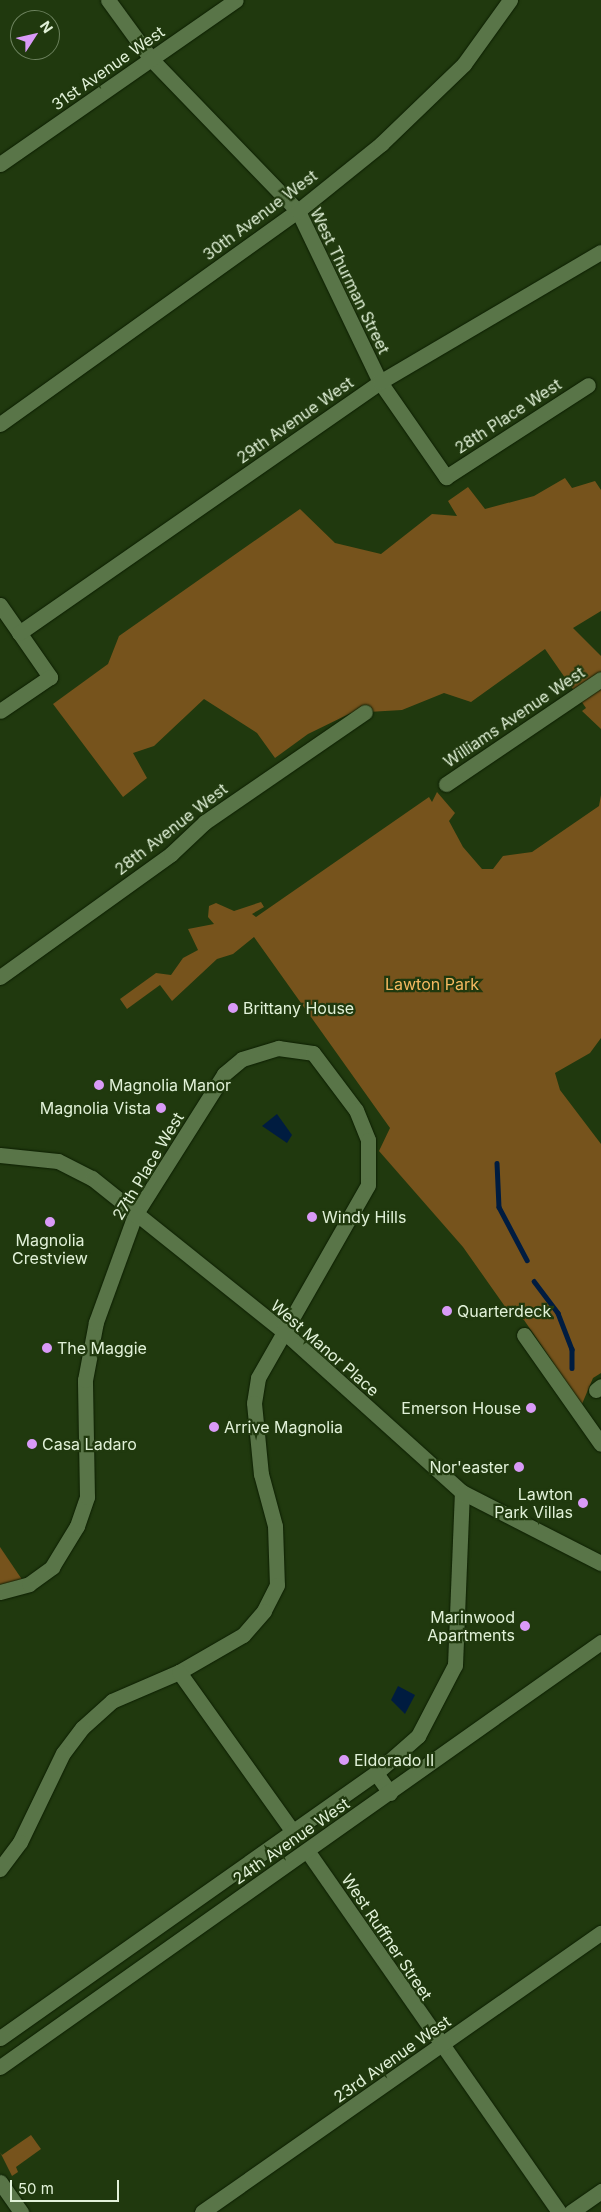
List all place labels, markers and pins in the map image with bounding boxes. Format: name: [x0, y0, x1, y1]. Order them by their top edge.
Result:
place label: Brittany House: [243, 998, 354, 1018]
marker: Brittany House: [227, 1002, 239, 1014]
place label: Magnolia Manor: [109, 1075, 231, 1095]
marker: Magnolia Manor: [93, 1079, 105, 1091]
place label: Magnolia Vista: [40, 1098, 151, 1118]
marker: Magnolia Vista: [155, 1102, 167, 1114]
place label: Windy Hills: [322, 1207, 406, 1227]
marker: Windy Hills: [306, 1211, 318, 1223]
marker: Magnolia Crestview: [44, 1216, 56, 1228]
place label: Magnolia Crestview: [12, 1230, 88, 1268]
place label: Quarterdeck: [457, 1301, 551, 1321]
marker: Quarterdeck: [441, 1305, 453, 1317]
place label: The Maggie: [57, 1338, 147, 1358]
marker: The Maggie: [41, 1342, 53, 1354]
place label: Emerson House: [401, 1398, 521, 1418]
marker: Emerson House: [525, 1402, 537, 1414]
place label: Arrive Magnolia: [224, 1417, 343, 1437]
marker: Arrive Magnolia: [208, 1421, 220, 1433]
place label: Casa Ladaro: [42, 1434, 137, 1454]
marker: Casa Ladaro: [26, 1438, 38, 1450]
place label: Nor'easter: [429, 1457, 509, 1477]
marker: Nor'easter: [513, 1461, 525, 1473]
place label: Lawton Park Villas: [494, 1484, 573, 1522]
marker: Lawton Park Villas: [577, 1497, 589, 1509]
place label: Marinwood Apartments: [427, 1607, 515, 1645]
marker: Marinwood Apartments: [519, 1620, 531, 1632]
place label: Eldorado II: [354, 1750, 434, 1770]
marker: Eldorado II: [338, 1754, 350, 1766]

